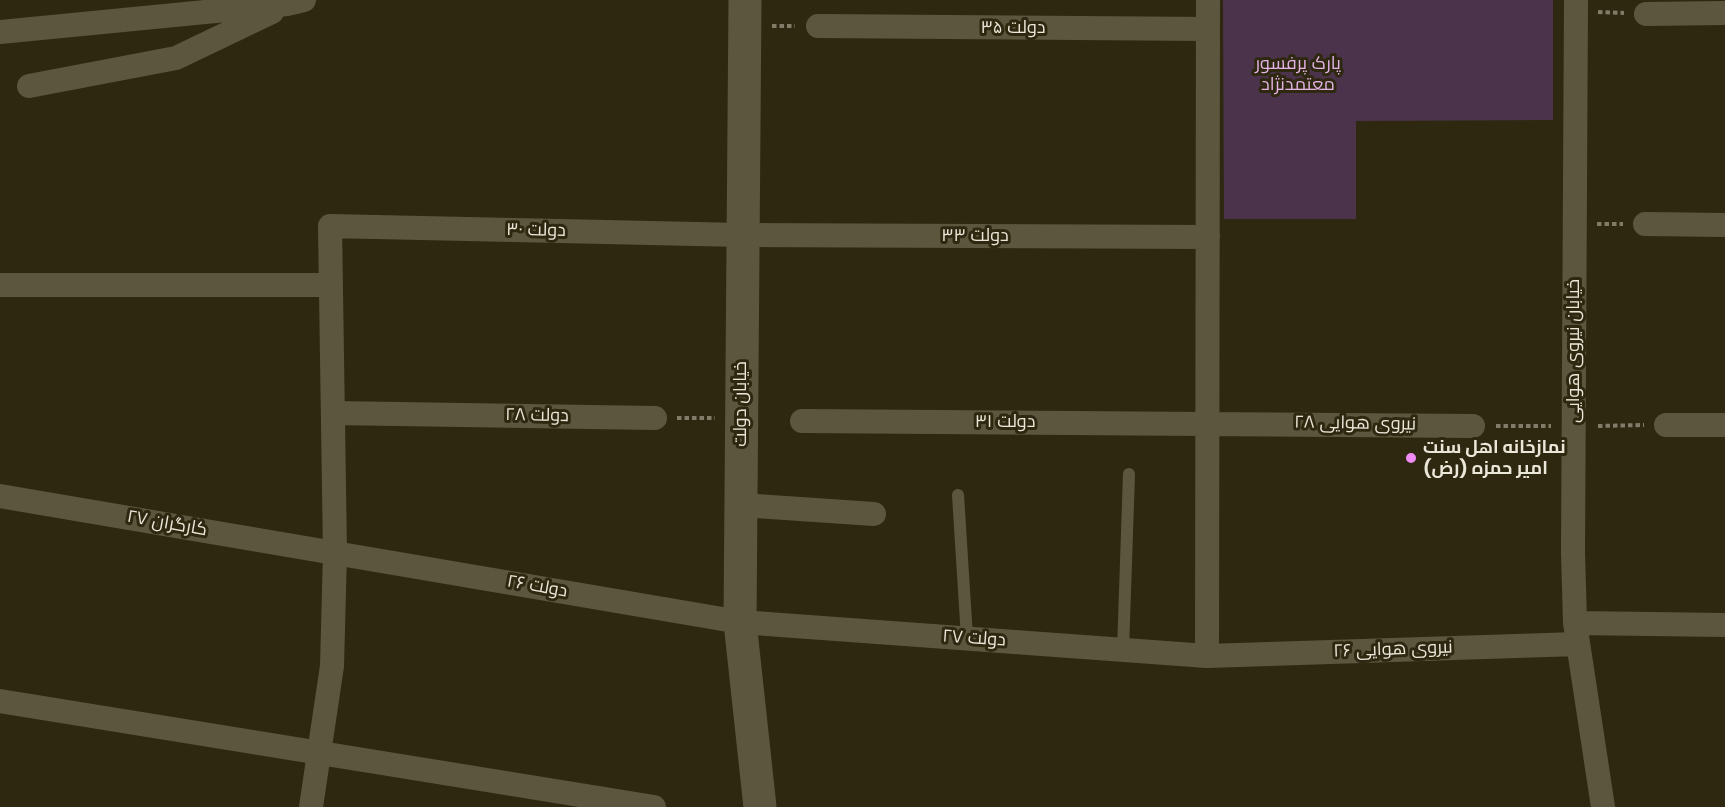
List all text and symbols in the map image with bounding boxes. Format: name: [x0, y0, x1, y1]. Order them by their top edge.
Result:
street label: دولت ۳۵: [981, 17, 1045, 39]
park label: پارک پرفسور معتمدنژاد: [1255, 53, 1341, 96]
street label: دولت ۳۰: [506, 220, 566, 242]
street label: دولت ۳۳: [941, 225, 1009, 247]
street label: خیابان نیروی هوایی: [1563, 279, 1585, 423]
street label: خیابان دولت: [730, 361, 752, 447]
street label: دولت ۲۸: [505, 405, 569, 427]
street label: دولت ۳۱: [975, 411, 1035, 433]
street label: نیروی هوایی ۲۸: [1294, 412, 1416, 436]
place label: نمازخانه اهل سنت امیر حمزه (رض): [1423, 437, 1566, 480]
marker: نمازخانه اهل سنت امیر حمزه (رض): [1404, 451, 1418, 465]
street label: کارگران ۲۷: [125, 506, 209, 542]
street label: دولت ۲۶: [505, 571, 569, 603]
street label: دولت ۲۷: [941, 626, 1007, 652]
street label: نیروی هوایی ۲۶: [1333, 637, 1453, 663]

